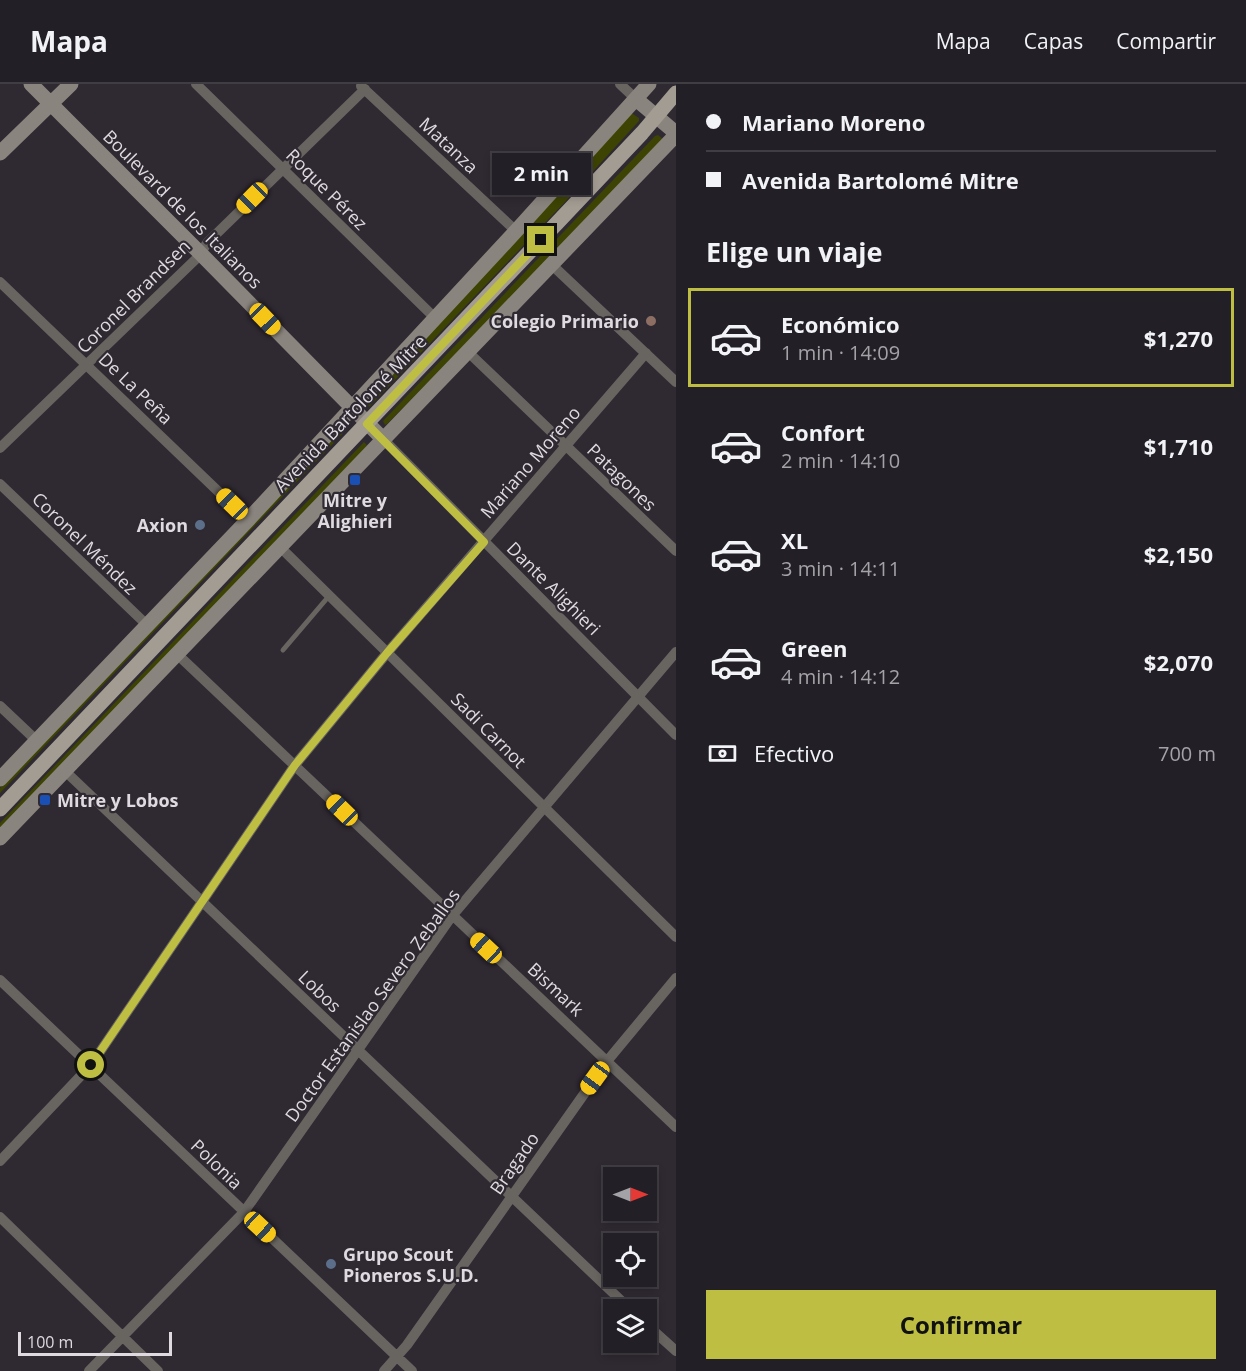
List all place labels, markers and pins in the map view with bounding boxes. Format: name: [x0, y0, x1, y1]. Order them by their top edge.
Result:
place label: Colegio Primario: [490, 309, 639, 333]
marker: Colegio Primario: [644, 314, 658, 328]
marker: Mitre y Alighieri: [348, 473, 362, 487]
place label: Mitre y Alighieri: [317, 488, 393, 533]
place label: Axion: [137, 513, 188, 537]
marker: Axion: [193, 518, 207, 532]
place label: Mitre y Lobos: [57, 788, 179, 812]
marker: Mitre y Lobos: [38, 793, 52, 807]
place label: Grupo Scout Pioneros S.U.D.: [343, 1242, 479, 1287]
marker: Grupo Scout Pioneros S.U.D.: [324, 1257, 338, 1271]

